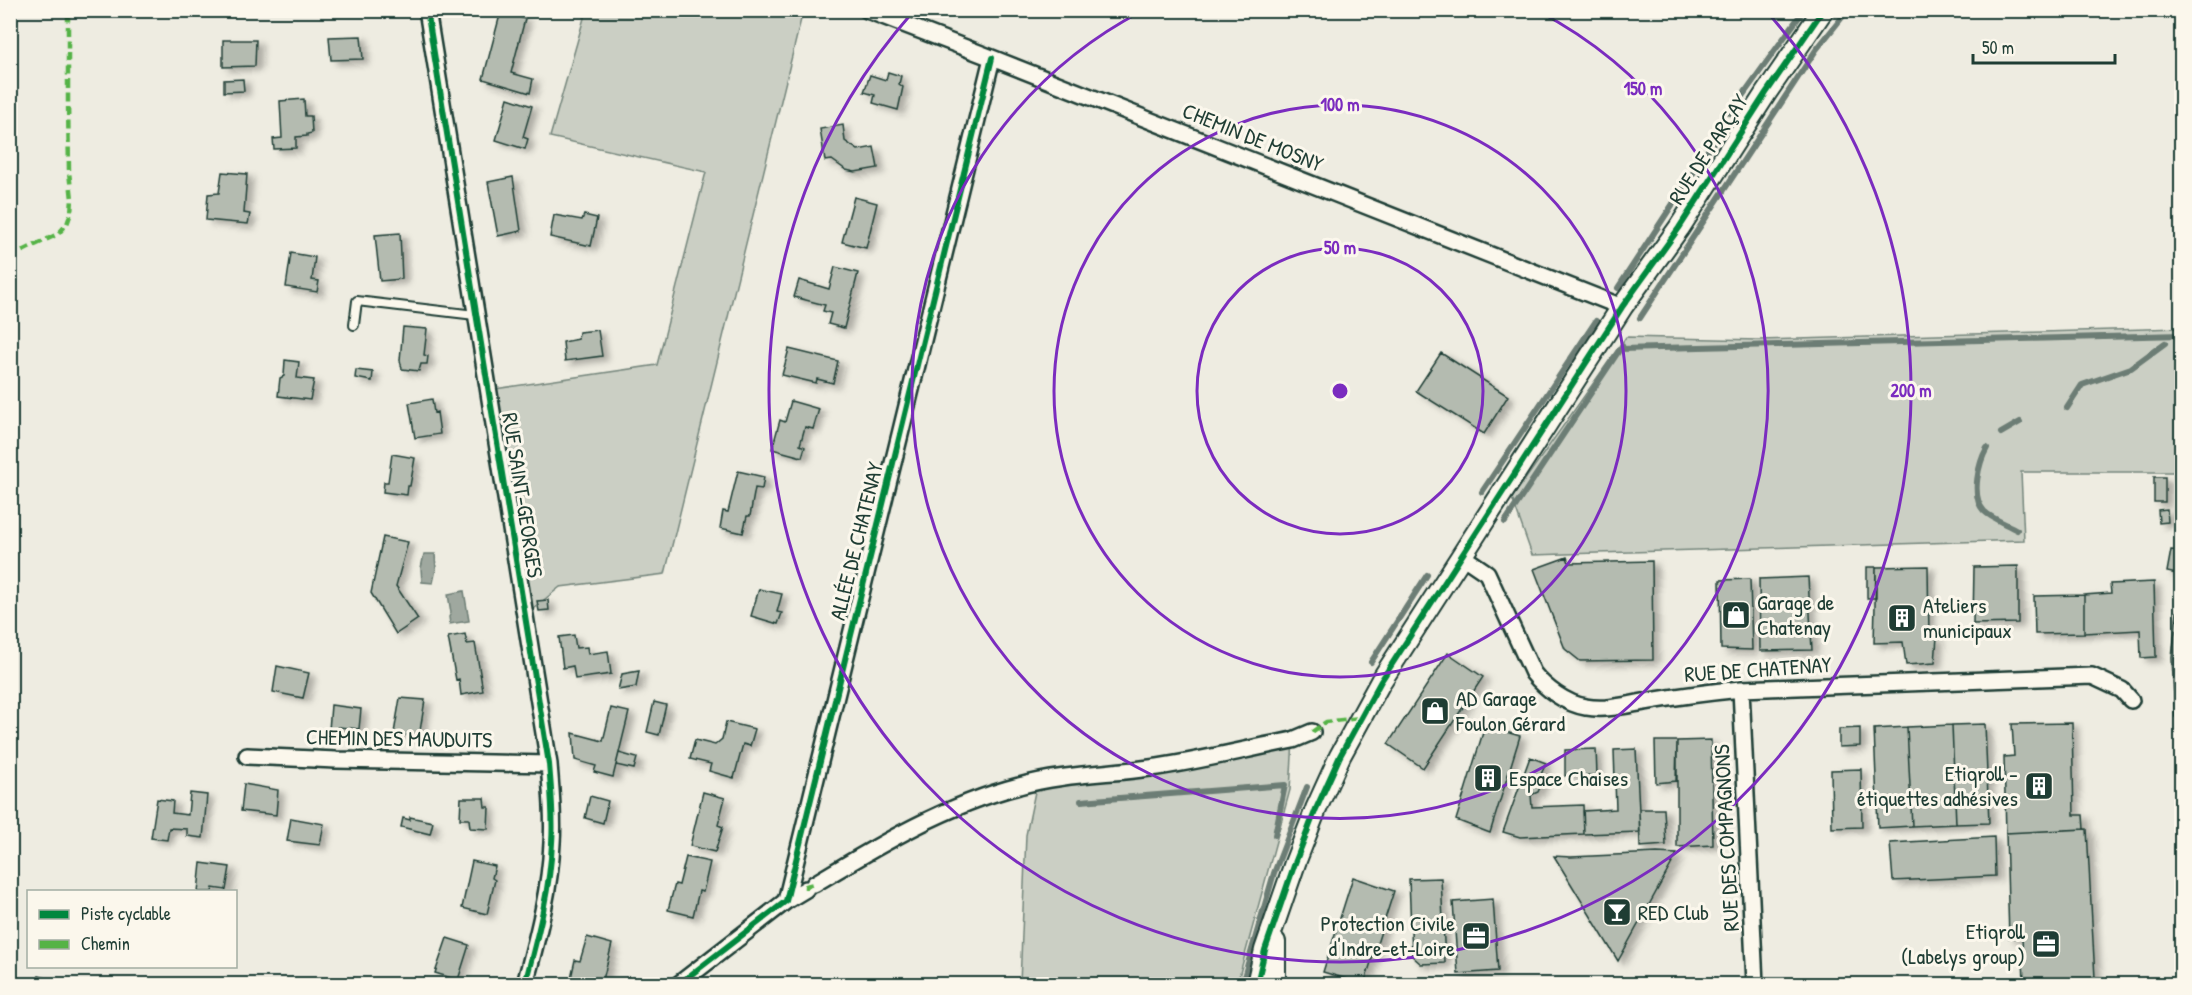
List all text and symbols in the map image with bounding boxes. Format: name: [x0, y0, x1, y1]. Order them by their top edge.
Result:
scale bar: [1973, 27, 2116, 65]
text: 50 m: [1982, 35, 2014, 60]
text: 150 m: [1624, 76, 1662, 101]
street label: RUE DE PARÇAY: [1661, 88, 1755, 210]
text: 100 m: [1320, 92, 1360, 117]
street label: CHEMIN DE MOSNY: [1178, 95, 1328, 179]
text: 50 m: [1324, 235, 1356, 260]
text: 200 m: [1891, 378, 1931, 403]
centre of rings: [1330, 381, 1350, 401]
street label: RUE SAINT-GEORGES: [495, 410, 551, 580]
street label: ALLÉE DE CHATENAY: [822, 458, 890, 623]
place label: Garage de Chatenay: [1757, 587, 1834, 642]
place label: Ateliers municipaux: [1923, 590, 2012, 645]
shop icon: Garage de Chatenay: [1720, 599, 1752, 631]
building icon: Ateliers municipaux: [1886, 602, 1918, 634]
street label: RUE DE CHATENAY: [1683, 649, 1833, 689]
place label: AD Garage Foulon Gérard: [1455, 683, 1566, 738]
shop icon: AD Garage Foulon Gérard: [1419, 695, 1451, 727]
street label: CHEMIN DES MAUDUITS: [306, 721, 492, 755]
street label: RUE DES COMPAGNONS: [1706, 744, 1746, 932]
place label: Etiqroll - étiquettes adhésives: [1857, 758, 2018, 813]
building icon: Espace Chaises: [1472, 762, 1504, 794]
place label: Espace Chaises: [1509, 763, 1628, 793]
building icon: Etiqroll - étiquettes adhésives: [2023, 770, 2055, 802]
legend: [27, 890, 237, 968]
bar icon: RED Club: [1601, 896, 1633, 928]
place label: RED Club: [1638, 897, 1709, 927]
text: Piste cyclable: [81, 901, 171, 926]
place label: Protection Civile d'Indre-et-Loire: [1321, 908, 1455, 963]
place label: Etiqroll (Labelys group): [1901, 916, 2026, 971]
office icon: Protection Civile d'Indre-et-Loire: [1460, 920, 1492, 952]
office icon: Etiqroll (Labelys group): [2030, 928, 2062, 960]
text: Chemin: [81, 931, 130, 956]

